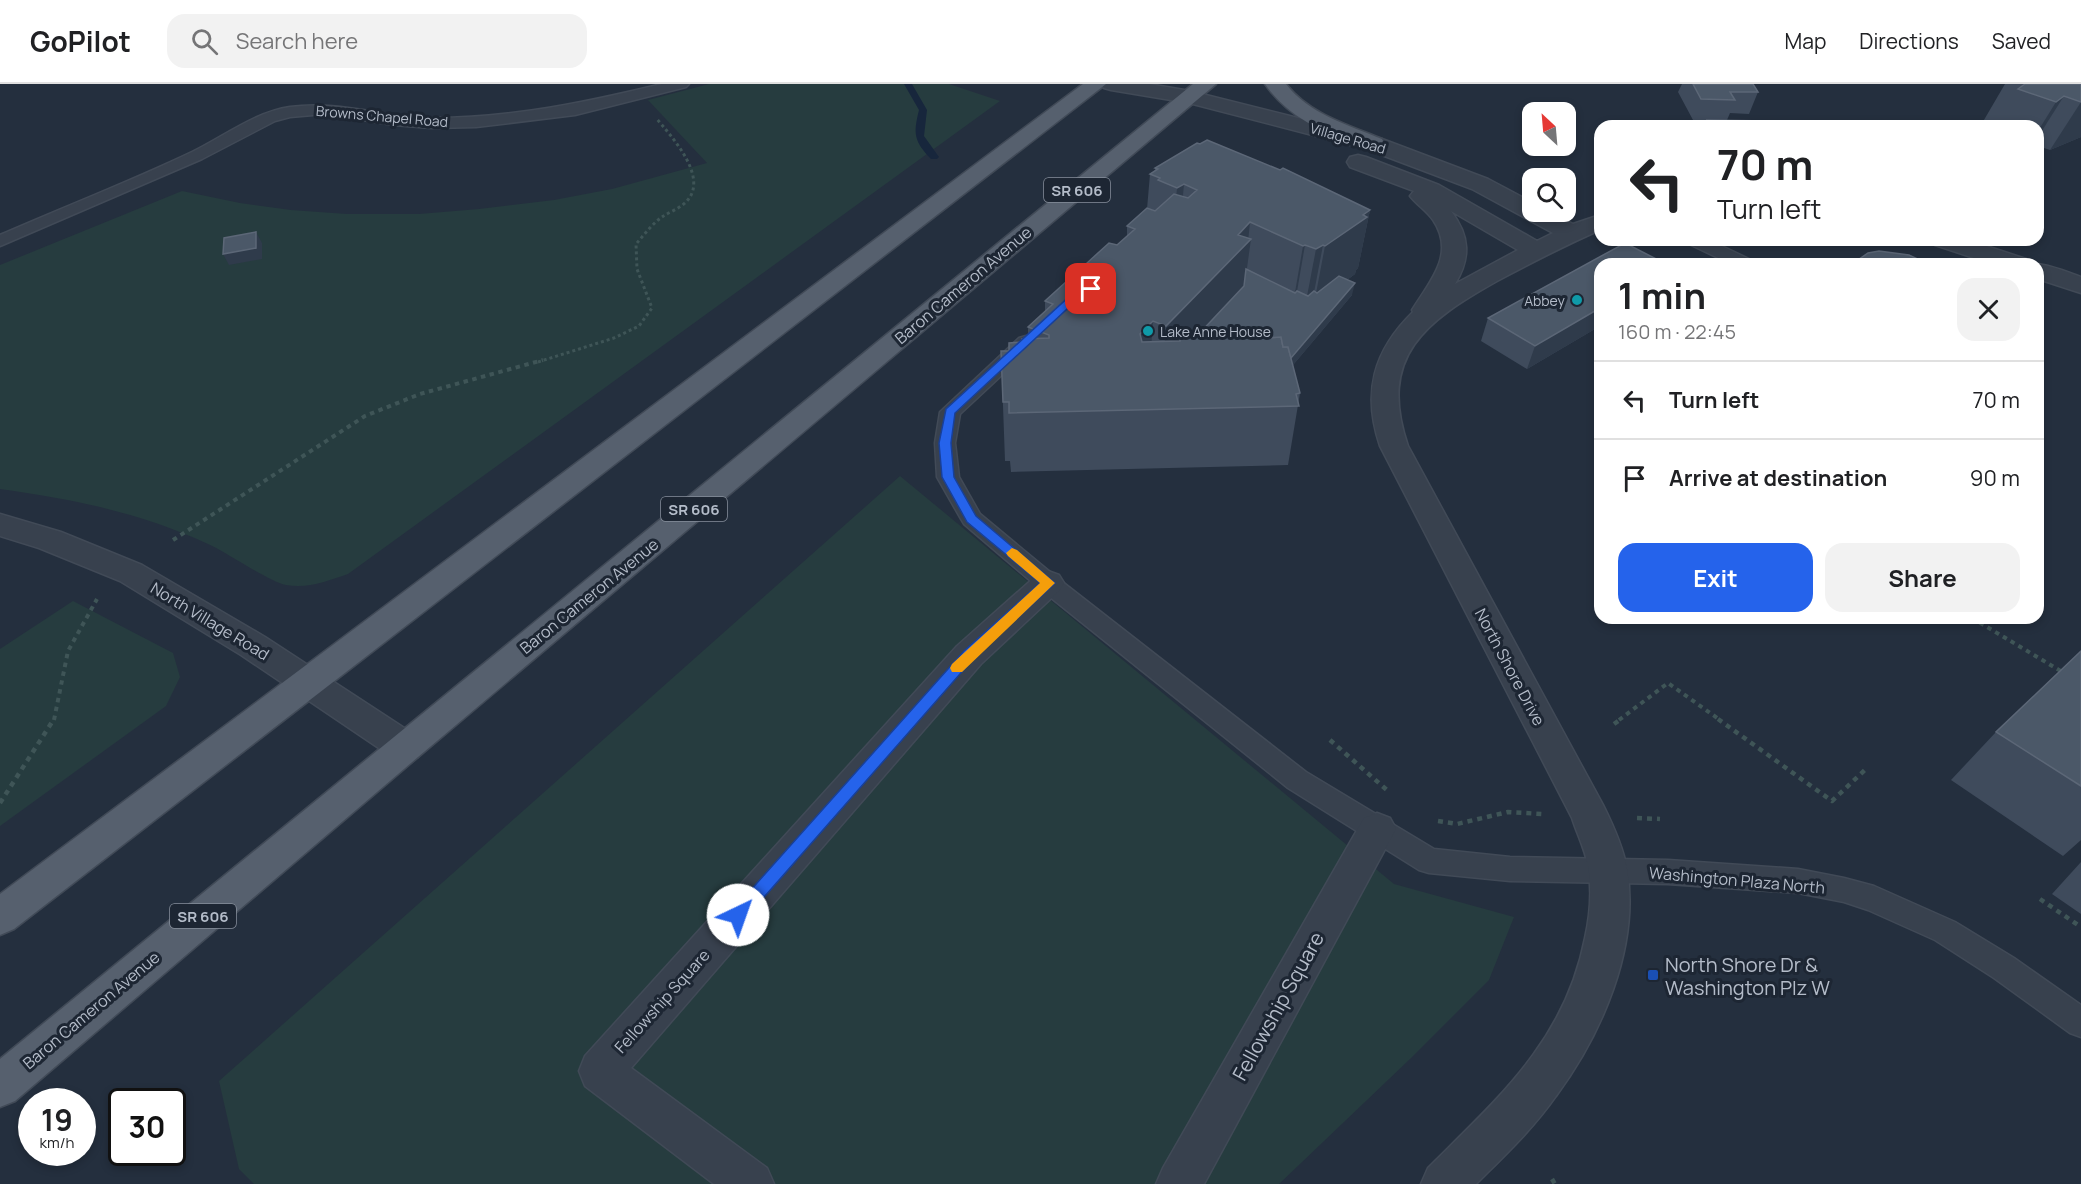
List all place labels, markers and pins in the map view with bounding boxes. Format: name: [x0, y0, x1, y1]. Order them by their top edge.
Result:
pin: [1065, 263, 1116, 314]
place label: Abbey: [1524, 291, 1566, 310]
marker: Abbey: [1570, 293, 1584, 307]
place label: Lake Anne House: [1160, 322, 1271, 341]
marker: Lake Anne House: [1141, 324, 1155, 338]
place label: North Shore Dr & Washington Plz W: [1665, 951, 1830, 1001]
marker: North Shore Dr & Washington Plz W: [1646, 968, 1660, 982]

